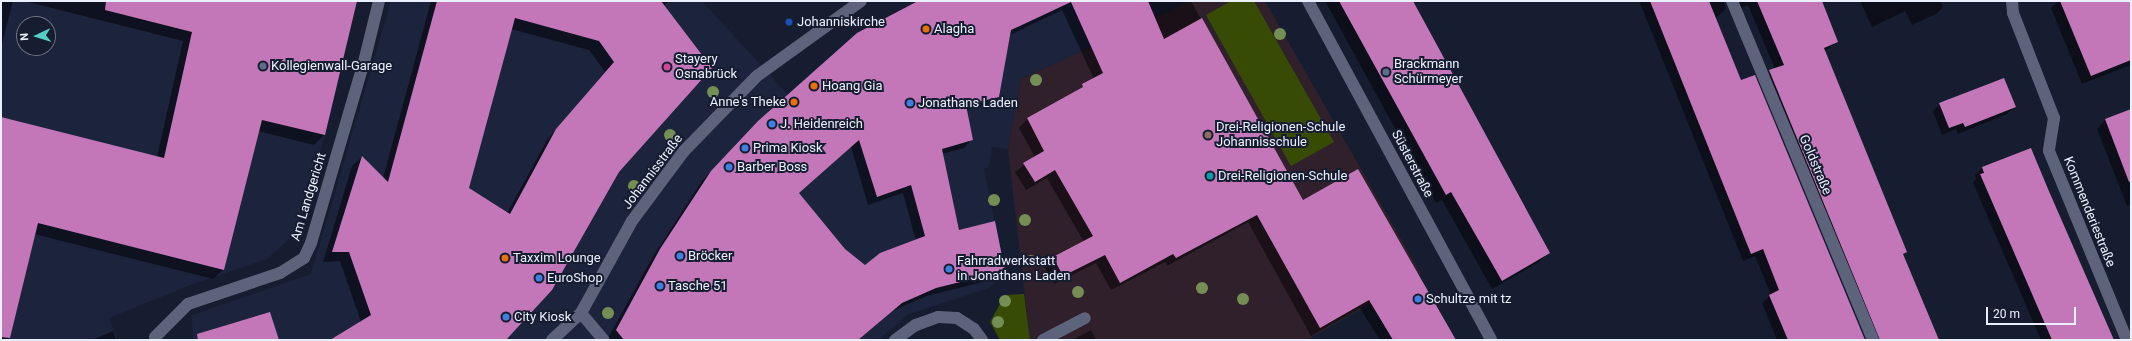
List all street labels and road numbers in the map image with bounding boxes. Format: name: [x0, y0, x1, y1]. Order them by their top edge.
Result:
street label: Süsterstraße: [1388, 128, 1436, 200]
street label: Johannisstraße: [620, 131, 686, 213]
street label: Goldstraße: [1795, 133, 1835, 197]
street label: Am Landgericht: [288, 151, 330, 243]
street label: Kommenderiestraße: [2060, 154, 2118, 270]

